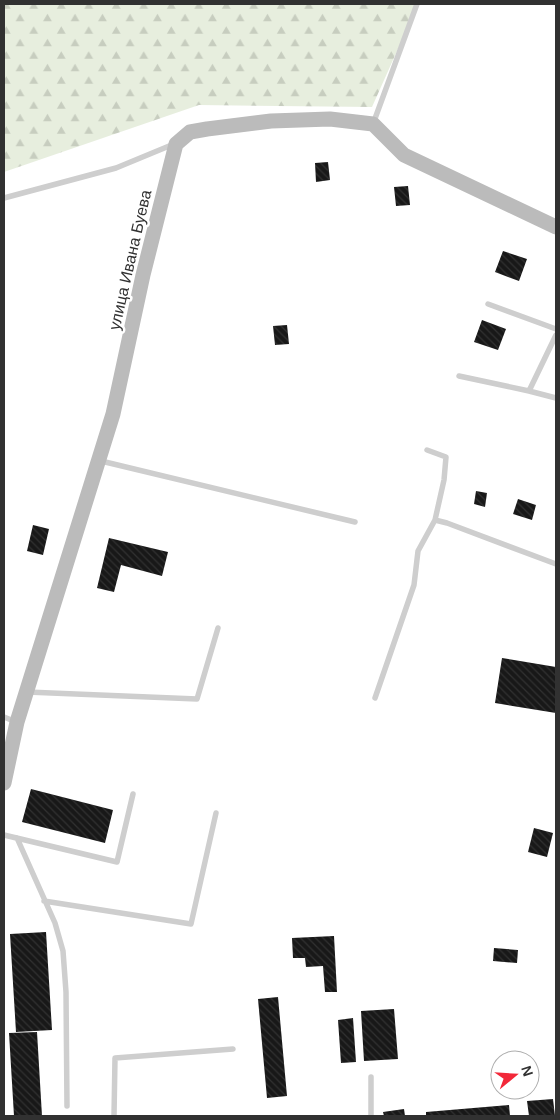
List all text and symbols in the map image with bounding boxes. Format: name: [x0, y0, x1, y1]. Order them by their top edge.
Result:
street label: улица Ивана Буева: [106, 188, 154, 332]
north arrow: [490, 1050, 540, 1100]
text: N: [518, 1064, 537, 1078]

